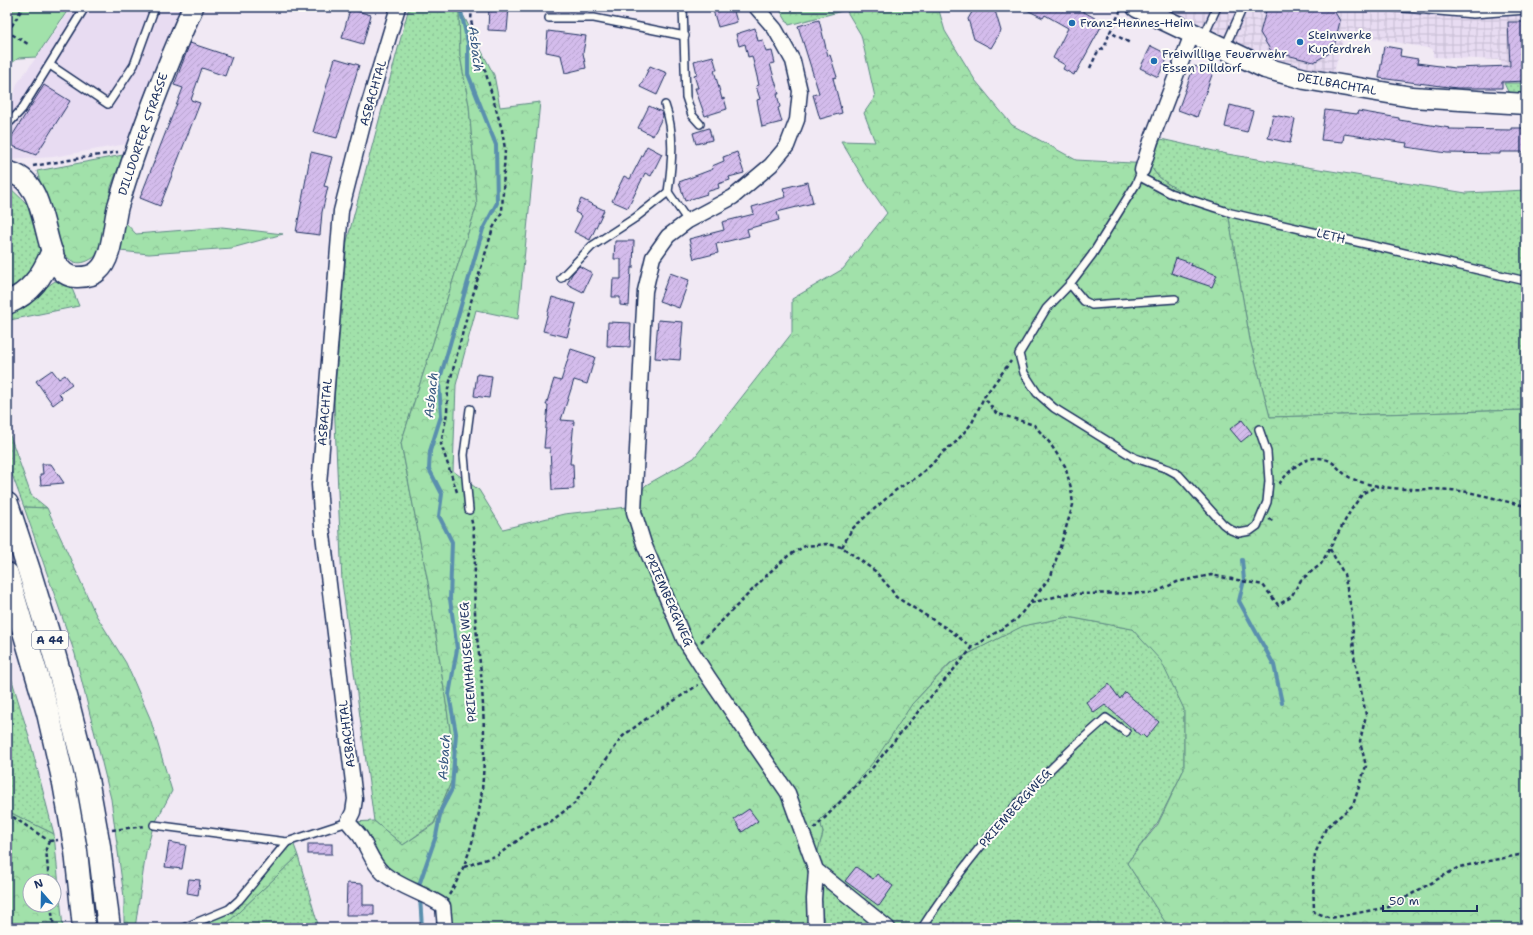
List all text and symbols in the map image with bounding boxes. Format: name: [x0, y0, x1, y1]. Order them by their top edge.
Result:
place label: Franz-Hennes-Heim: [1080, 15, 1193, 31]
marker: Franz-Hennes-Heim: [1067, 18, 1077, 28]
water label: Asbach: [465, 25, 487, 73]
place label: Steinwerke Kupferdreh: [1308, 27, 1372, 57]
marker: Steinwerke Kupferdreh: [1295, 37, 1305, 47]
place label: Freiwillige Feuerwehr Essen Dilldorf: [1162, 46, 1287, 76]
marker: Freiwillige Feuerwehr Essen Dilldorf: [1149, 56, 1159, 66]
street label: ASBACHTAL: [356, 58, 390, 128]
street label: DEILBACHTAL: [1296, 69, 1379, 99]
street label: DILLDORFER STRASSE: [114, 70, 172, 198]
street label: LETH: [1315, 225, 1347, 247]
water label: Asbach: [420, 371, 442, 419]
street label: ASBACHTAL: [314, 377, 336, 447]
street label: PRIEMBERGWEG: [641, 551, 697, 649]
street label: PRIEMHAUSER WEG: [456, 601, 480, 723]
road number: A 44: [32, 631, 68, 649]
street label: ASBACHTAL: [335, 699, 359, 769]
water label: Asbach: [434, 733, 454, 781]
street label: PRIEMBERGWEG: [975, 765, 1055, 851]
north arrow: [22, 873, 62, 913]
text: N: [32, 875, 46, 893]
scale bar: [1383, 887, 1477, 913]
text: 50 m: [1389, 893, 1419, 909]

